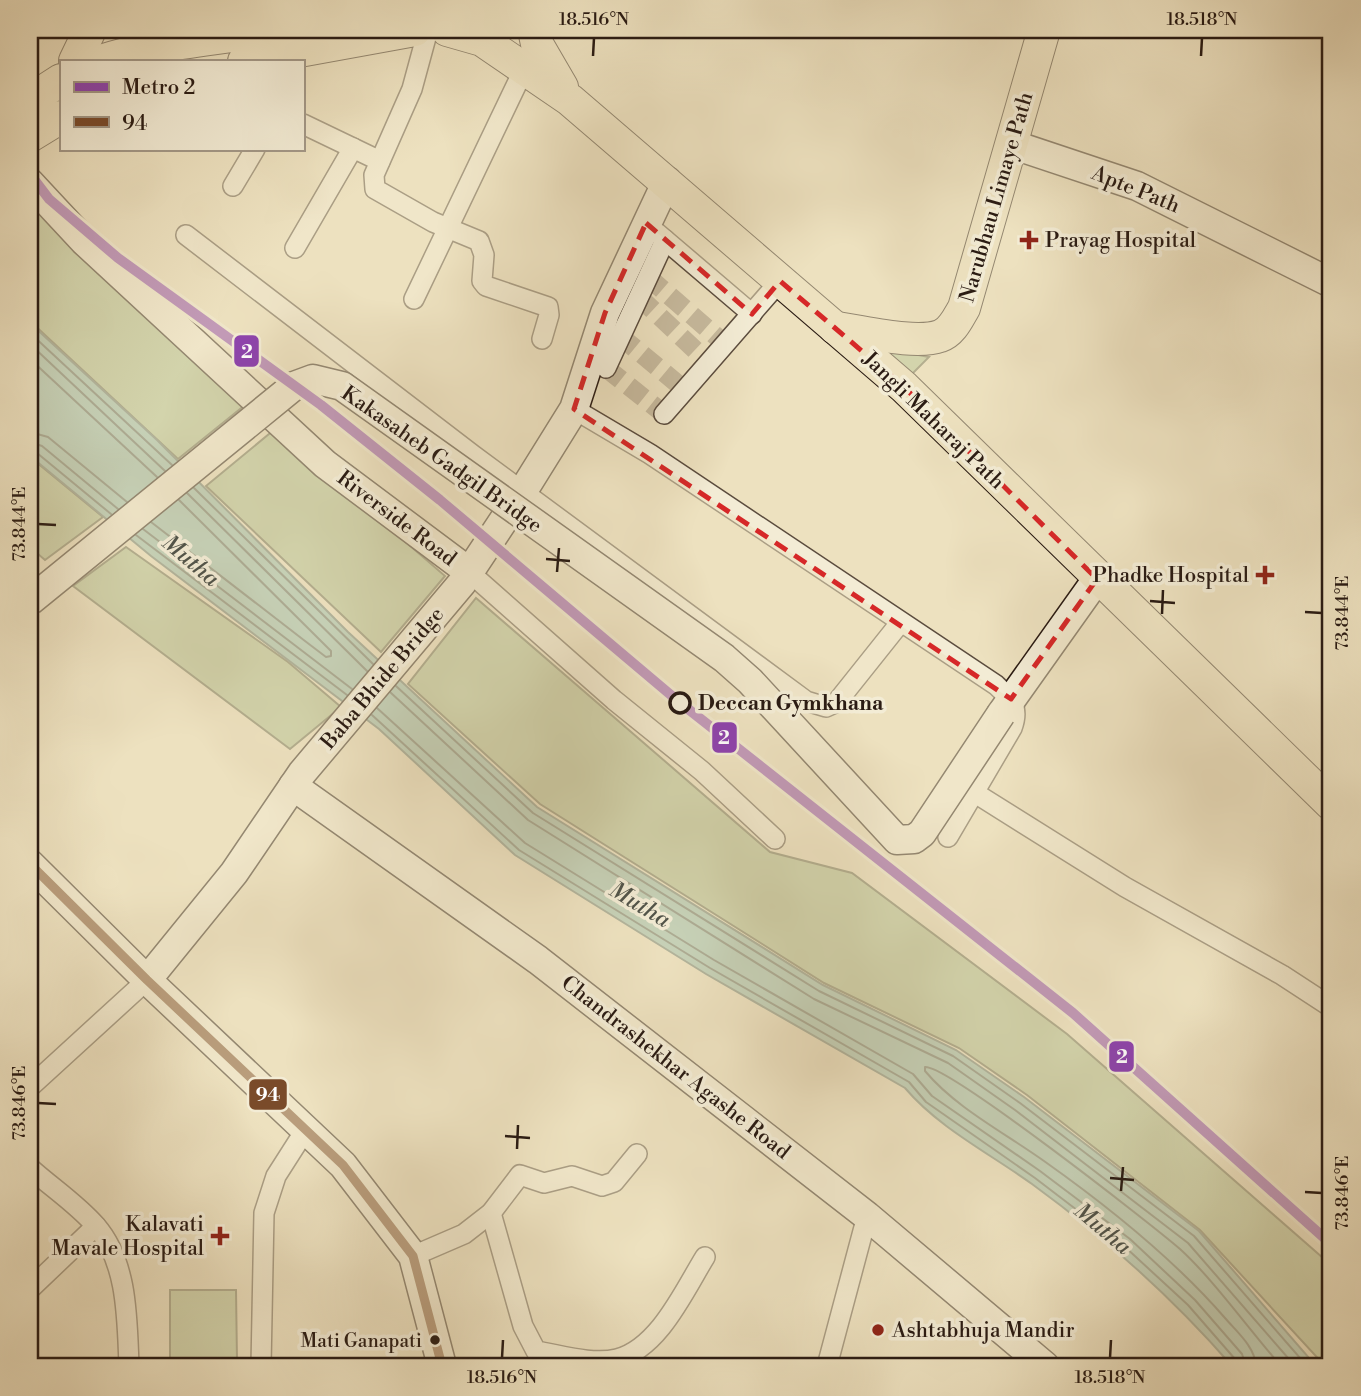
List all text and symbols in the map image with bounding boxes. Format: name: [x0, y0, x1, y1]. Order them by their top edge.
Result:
text: 18.516°N: [559, 8, 630, 31]
text: 18.518°N: [1167, 8, 1238, 31]
legend: [60, 60, 304, 150]
text: Metro 2: [122, 75, 196, 101]
street label: Narubhau Limaye Path: [954, 89, 1040, 305]
text: 94: [122, 111, 147, 137]
street label: Apte Path: [1087, 160, 1184, 220]
place label: Prayag Hospital: [1045, 228, 1196, 254]
marker: Prayag Hospital: [1019, 230, 1039, 250]
line badge: 2: [233, 334, 260, 368]
text: 2: [241, 340, 253, 364]
street label: Jangli Maharaj Path: [856, 346, 1010, 496]
street label: Kakasaheb Gadgil Bridge: [336, 381, 547, 539]
street label: Riverside Road: [331, 465, 461, 572]
text: 73.844°E: [8, 486, 31, 562]
water label: Mutha: [156, 529, 225, 593]
place label: Phadke Hospital: [1093, 563, 1249, 589]
marker: Phadke Hospital: [1255, 565, 1275, 585]
text: 73.844°E: [1331, 575, 1354, 651]
street label: Baba Bhide Bridge: [315, 602, 450, 756]
place label: Deccan Gymkhana: [698, 691, 884, 717]
marker: Deccan Gymkhana: [669, 692, 691, 714]
line badge: 2: [711, 721, 738, 754]
text: 2: [718, 726, 730, 750]
water label: Mutha: [604, 876, 675, 934]
street label: Chandrashekhar Agashe Road: [556, 970, 795, 1165]
line badge: 2: [1108, 1040, 1135, 1073]
text: 2: [1116, 1045, 1128, 1069]
text: 73.846°E: [8, 1066, 31, 1140]
line badge: 94: [248, 1078, 288, 1111]
text: 94: [256, 1083, 280, 1107]
text: 73.846°E: [1331, 1156, 1354, 1230]
water label: Mutha: [1068, 1197, 1137, 1261]
place label: Kalavati Mavale Hospital: [52, 1212, 204, 1262]
marker: Kalavati Mavale Hospital: [210, 1226, 230, 1246]
place label: Ashtabhuja Mandir: [891, 1318, 1075, 1344]
marker: Ashtabhuja Mandir: [870, 1322, 886, 1338]
place label: Mati Ganapati: [301, 1329, 422, 1353]
marker: Mati Ganapati: [428, 1333, 442, 1347]
text: 18.516°N: [467, 1366, 538, 1389]
text: 18.518°N: [1075, 1366, 1146, 1389]

